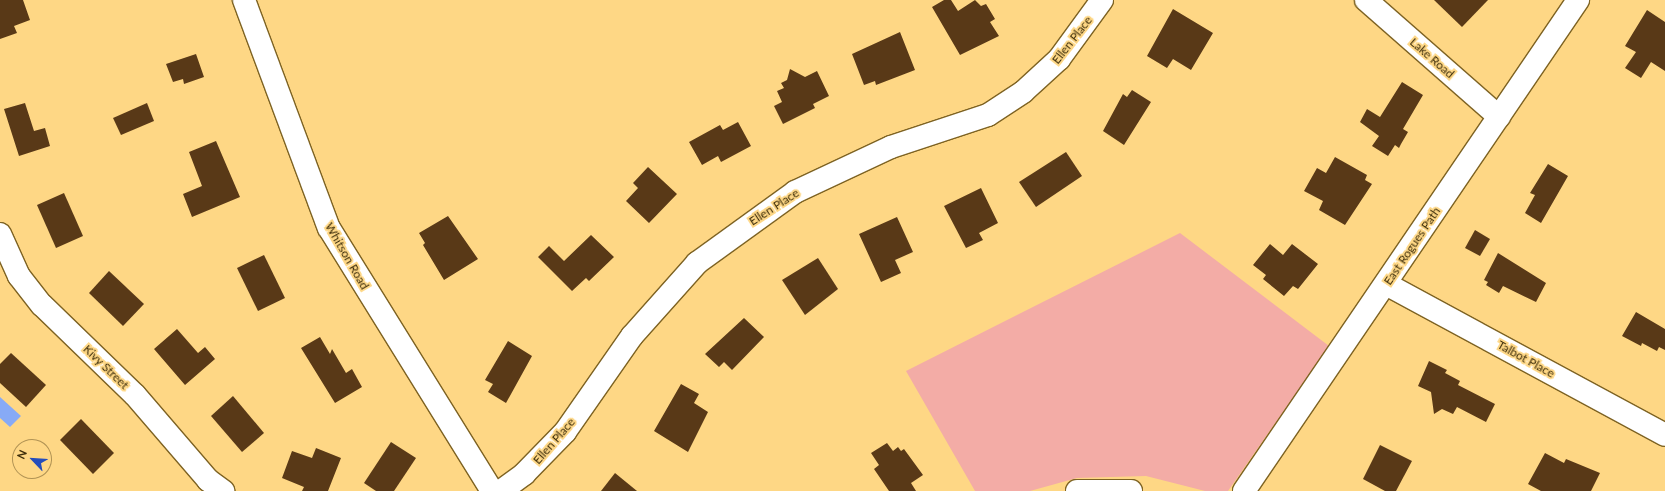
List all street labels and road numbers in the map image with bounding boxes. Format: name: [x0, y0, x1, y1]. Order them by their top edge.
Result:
street label: Ellen Place: [1049, 13, 1095, 67]
street label: Lake Road: [1407, 35, 1457, 81]
street label: Ellen Place: [746, 186, 802, 228]
street label: East Rogues Path: [1381, 204, 1443, 288]
street label: Whitson Road: [322, 220, 372, 292]
street label: Talbot Place: [1495, 337, 1557, 381]
street label: Kivy Street: [80, 342, 132, 392]
street label: Ellen Place: [530, 415, 578, 467]

